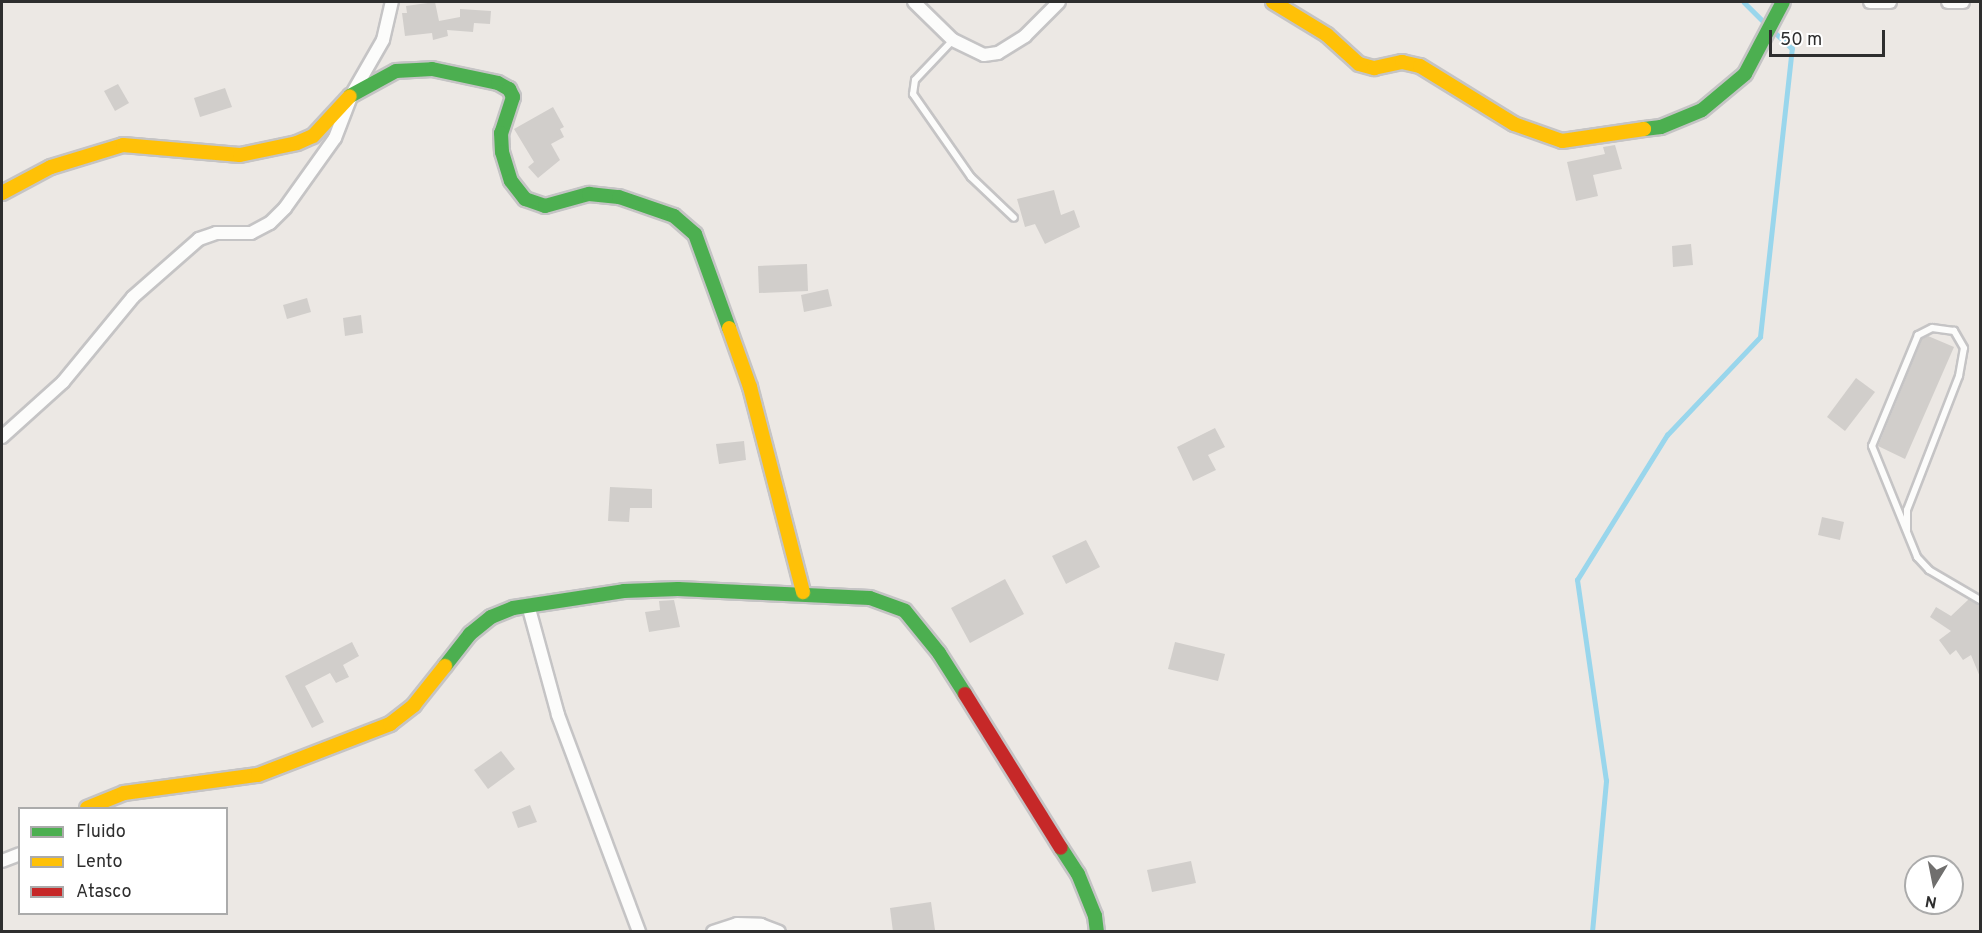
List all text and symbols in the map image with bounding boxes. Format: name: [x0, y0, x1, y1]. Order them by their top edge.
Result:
scale bar: [1772, 18, 1888, 56]
text: 50 m: [1780, 29, 1822, 52]
legend: [18, 807, 228, 915]
text: Fluido: [76, 821, 126, 844]
text: Lento: [76, 851, 122, 874]
north arrow: [1904, 855, 1964, 915]
text: Atasco: [76, 881, 132, 904]
text: N: [1924, 890, 1939, 912]

